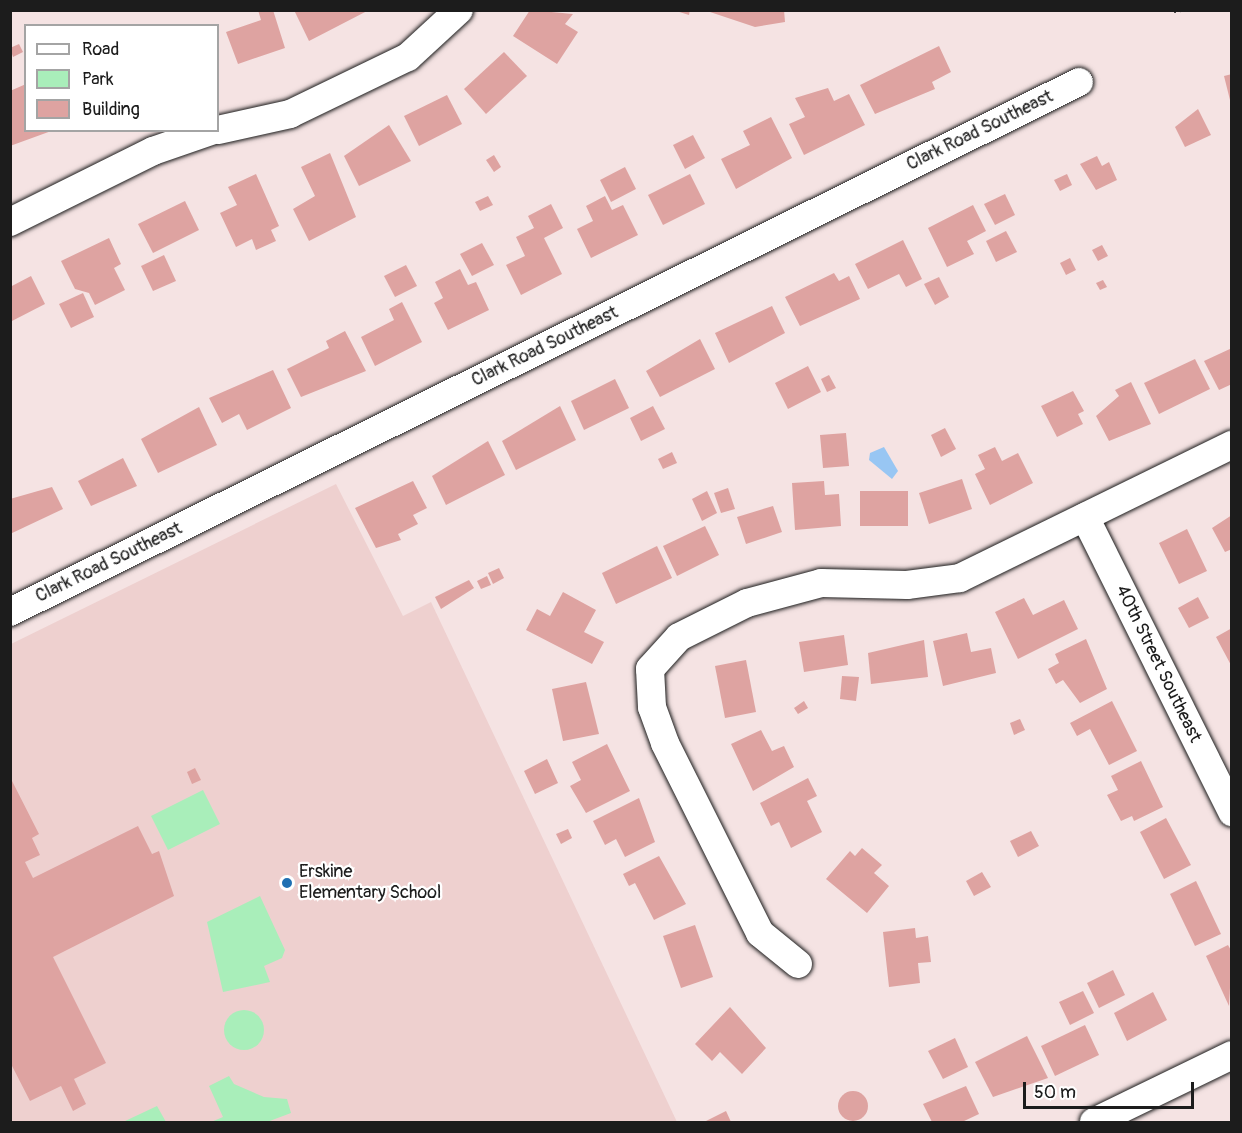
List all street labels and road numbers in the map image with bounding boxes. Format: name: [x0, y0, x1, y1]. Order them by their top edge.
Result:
street label: Clark Road Southeast: [903, 86, 1057, 176]
street label: Clark Road Southeast: [468, 302, 622, 392]
street label: Clark Road Southeast: [32, 518, 186, 608]
street label: 40th Street Southeast: [1110, 582, 1206, 746]

